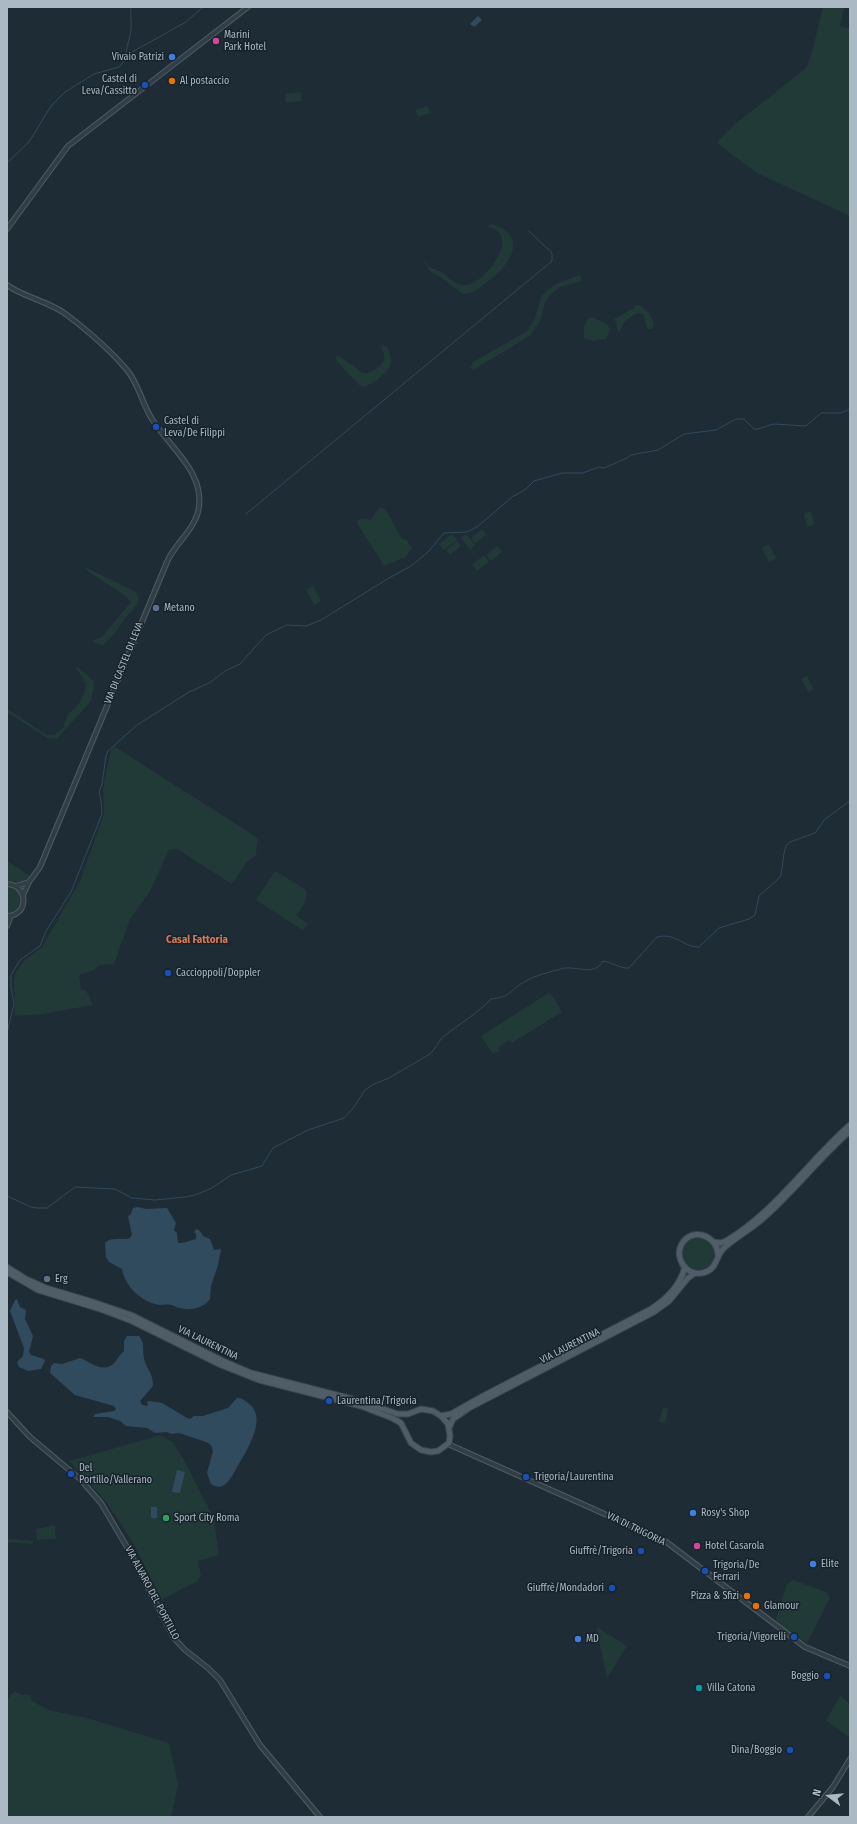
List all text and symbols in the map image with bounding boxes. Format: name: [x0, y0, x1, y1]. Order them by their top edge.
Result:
place label: Marini Park Hotel: [224, 29, 266, 52]
marker: Marini Park Hotel: [211, 36, 221, 46]
place label: Vivaio Patrizi: [112, 51, 164, 63]
marker: Vivaio Patrizi: [167, 52, 177, 62]
place label: Castel di Leva/Cassitto: [82, 73, 137, 96]
place label: Al postaccio: [180, 75, 229, 87]
marker: Al postaccio: [167, 76, 177, 86]
marker: Castel di Leva/Cassitto: [140, 80, 150, 90]
place label: Castel di Leva/De Filippi: [164, 415, 225, 438]
marker: Castel di Leva/De Filippi: [151, 422, 161, 432]
place label: Metano: [164, 602, 195, 614]
marker: Metano: [151, 603, 161, 613]
street label: VIA DI CASTEL DI LEVA: [102, 620, 146, 706]
district label: Casal Fattoria: [166, 933, 228, 947]
place label: Caccioppoli/Doppler: [176, 967, 260, 979]
marker: Caccioppoli/Doppler: [163, 968, 173, 978]
place label: Erg: [55, 1273, 68, 1285]
marker: Erg: [42, 1274, 52, 1284]
street label: VIA LAURENTINA: [176, 1323, 240, 1363]
street label: VIA LAURENTINA: [538, 1326, 602, 1366]
place label: Laurentina/Trigoria: [337, 1395, 417, 1407]
marker: Laurentina/Trigoria: [324, 1396, 334, 1406]
place label: Del Portillo/Vallerano: [79, 1462, 152, 1486]
marker: Del Portillo/Vallerano: [66, 1469, 76, 1479]
place label: Trigoria/Laurentina: [534, 1471, 614, 1483]
marker: Trigoria/Laurentina: [521, 1472, 531, 1482]
place label: Rosy's Shop: [701, 1507, 749, 1519]
marker: Rosy's Shop: [688, 1508, 698, 1518]
street label: VIA DI TRIGORIA: [605, 1510, 667, 1548]
place label: Sport City Roma: [174, 1512, 239, 1524]
marker: Sport City Roma: [161, 1513, 171, 1523]
place label: Hotel Casarola: [705, 1540, 764, 1552]
marker: Hotel Casarola: [692, 1541, 702, 1551]
street label: VIA ALVARO DEL PORTILLO: [122, 1544, 182, 1642]
place label: Giuffrè/Trigoria: [570, 1545, 633, 1557]
marker: Giuffrè/Trigoria: [636, 1546, 646, 1556]
place label: Elite: [821, 1558, 839, 1570]
place label: Trigoria/De Ferrari: [713, 1559, 759, 1582]
marker: Elite: [808, 1559, 818, 1569]
marker: Trigoria/De Ferrari: [700, 1566, 710, 1576]
place label: Giuffrè/Mondadori: [527, 1582, 604, 1594]
marker: Giuffrè/Mondadori: [607, 1583, 617, 1593]
place label: Pizza & Sfizi: [691, 1590, 739, 1602]
marker: Pizza & Sfizi: [742, 1591, 752, 1601]
place label: Glamour: [764, 1600, 799, 1612]
marker: Glamour: [751, 1601, 761, 1611]
place label: Trigoria/Vigorelli: [717, 1631, 786, 1643]
marker: Trigoria/Vigorelli: [789, 1632, 799, 1642]
place label: MD: [586, 1633, 599, 1645]
marker: MD: [573, 1634, 583, 1644]
place label: Boggio: [791, 1670, 819, 1682]
marker: Boggio: [822, 1671, 832, 1681]
place label: Villa Catona: [707, 1682, 756, 1694]
marker: Villa Catona: [694, 1683, 704, 1693]
place label: Dina/Boggio: [731, 1744, 782, 1756]
marker: Dina/Boggio: [785, 1745, 795, 1755]
north arrow: [809, 1776, 849, 1816]
text: N: [810, 1788, 824, 1798]

